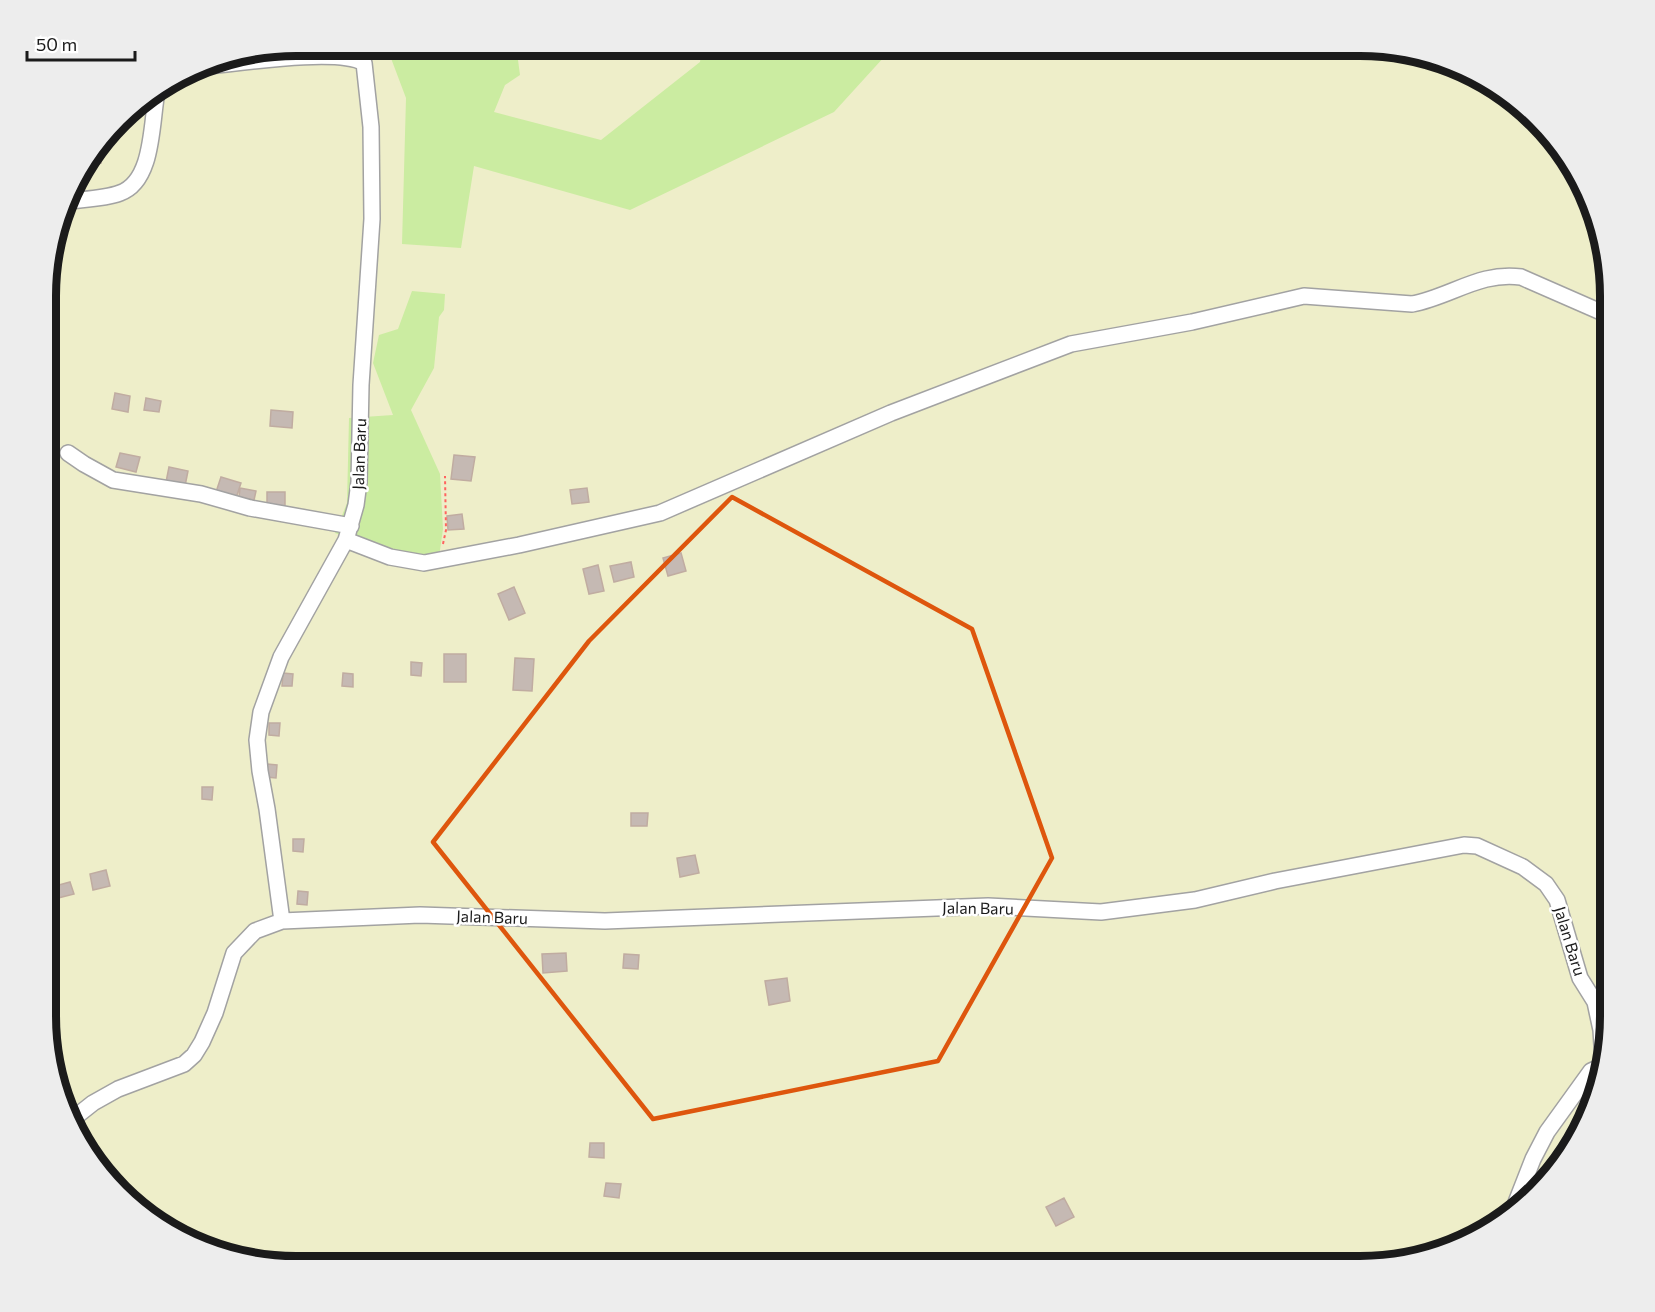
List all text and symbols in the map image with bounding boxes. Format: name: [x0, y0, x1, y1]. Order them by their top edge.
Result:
scale bar: [27, 24, 135, 62]
text: 50 m: [36, 33, 77, 55]
street label: Jalan Baru: [348, 418, 369, 490]
street label: Jalan Baru: [942, 897, 1014, 918]
street label: Jalan Baru: [1551, 904, 1590, 978]
street label: Jalan Baru: [456, 906, 528, 927]

